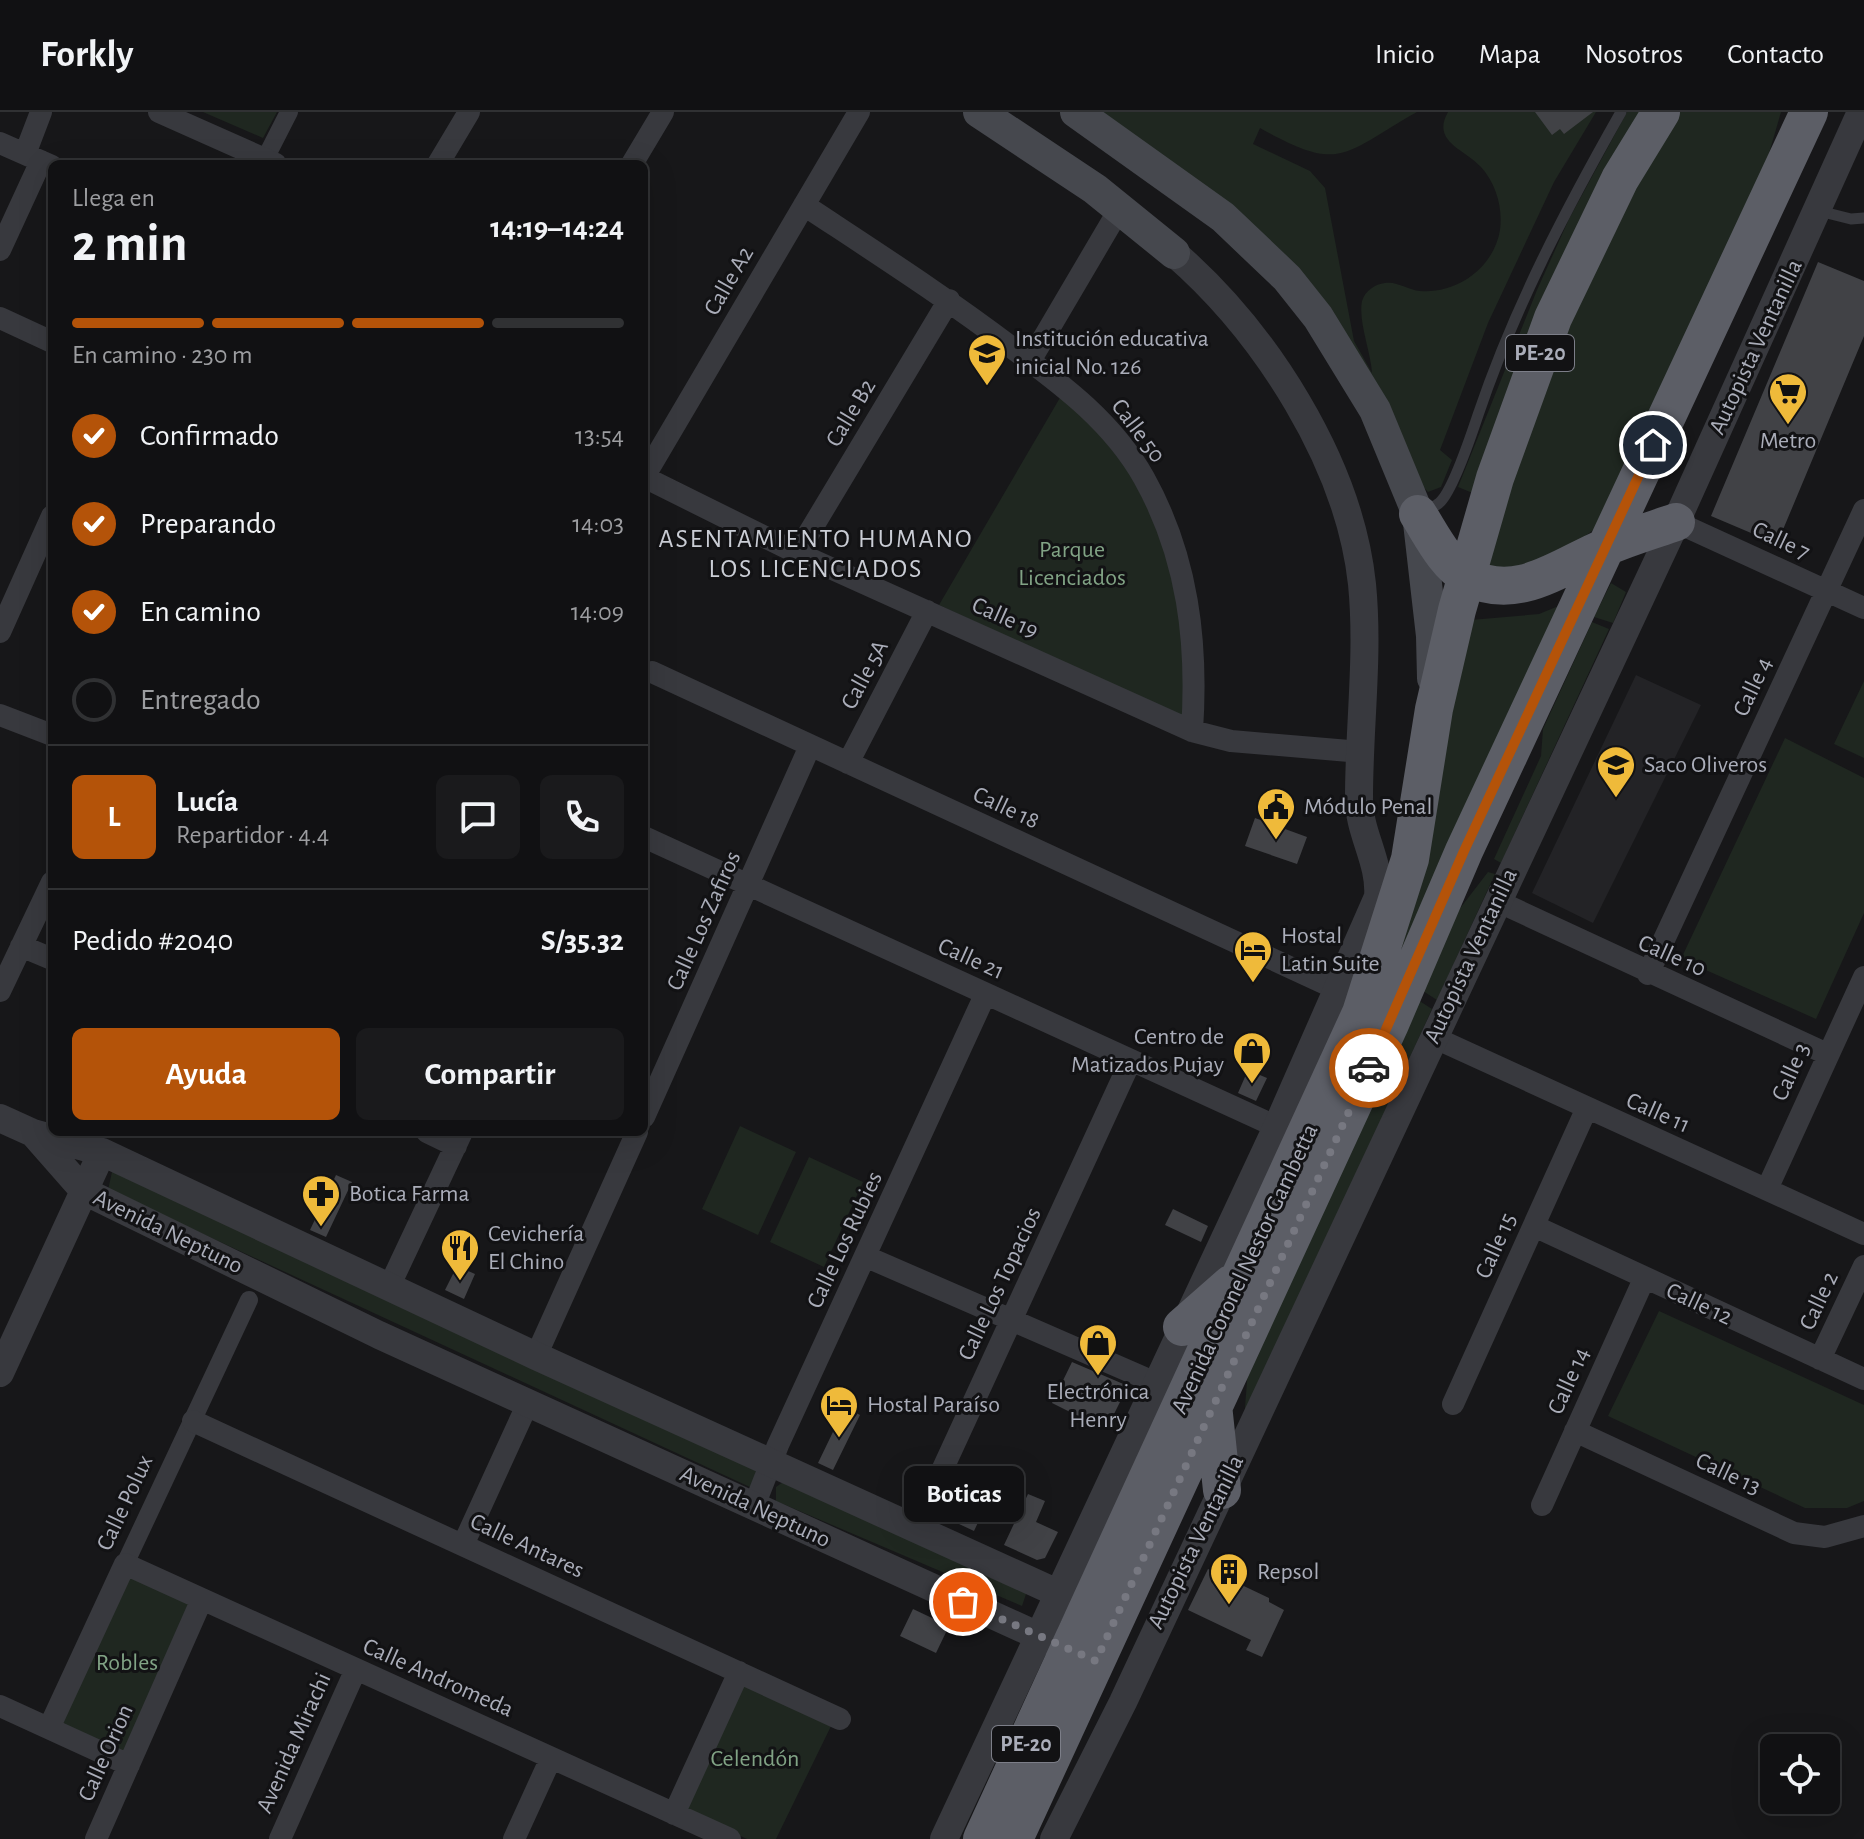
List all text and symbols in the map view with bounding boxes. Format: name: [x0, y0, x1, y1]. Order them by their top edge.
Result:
text: Forkly: [40, 36, 134, 74]
text: Inicio: [1375, 41, 1435, 69]
text: Mapa: [1479, 41, 1541, 69]
text: Nosotros: [1585, 41, 1683, 69]
text: Contacto: [1727, 41, 1824, 69]
text: Llega en: [72, 185, 155, 211]
text: 14:19–14:24: [490, 213, 624, 243]
text: 2 min: [72, 218, 187, 270]
street label: Calle A2: [700, 242, 758, 320]
street label: Autopista Ventanilla: [1705, 256, 1807, 438]
place label: Institución educativa inicial No. 126: [1015, 327, 1209, 379]
school or university icon: Institución educativa inicial No. 126: [966, 332, 1008, 387]
road number: PE-20: [1506, 335, 1574, 371]
text: En camino · 230 m: [72, 342, 253, 368]
supermarket icon: Metro: [1767, 371, 1809, 426]
street label: Calle B2: [822, 375, 880, 451]
street label: Calle 50: [1106, 395, 1170, 467]
pin: [1619, 411, 1687, 479]
icon: check: [72, 414, 116, 458]
text: Confirmado: [140, 421, 279, 451]
text: 13:54: [575, 423, 624, 449]
icon: home: [1631, 423, 1675, 467]
place label: Metro: [1760, 429, 1816, 453]
icon: check: [72, 502, 116, 546]
text: Preparando: [140, 509, 276, 539]
text: 14:03: [572, 511, 624, 537]
street label: Calle 7: [1749, 517, 1813, 565]
district label: ASENTAMIENTO HUMANO LOS LICENCIADOS: [659, 526, 973, 582]
park label: Parque Licenciados: [1018, 538, 1126, 590]
icon: check: [72, 590, 116, 634]
street label: Calle 19: [968, 593, 1042, 643]
text: En camino: [140, 597, 261, 627]
text: 14:09: [571, 599, 624, 625]
street label: Calle 5A: [837, 636, 893, 713]
street label: Calle 4: [1729, 654, 1777, 720]
text: Entregado: [140, 685, 261, 715]
school or university icon: Saco Oliveros: [1595, 744, 1637, 799]
place label: Saco Oliveros: [1644, 753, 1767, 777]
button: chat: [436, 775, 520, 859]
button: phone: [540, 775, 624, 859]
street label: Calle 18: [969, 782, 1043, 834]
public building icon: Módulo Penal: [1255, 786, 1297, 841]
text: Lucía: [176, 787, 238, 817]
place label: Módulo Penal: [1304, 795, 1433, 819]
text: L: [108, 802, 121, 832]
text: Repartidor · 4.4: [176, 822, 329, 848]
street label: Calle Los Zafiros: [663, 848, 745, 994]
street label: Autopista Ventanilla: [1420, 865, 1522, 1047]
place label: Hostal Latin Suite: [1281, 924, 1380, 976]
text: Pedido #2040: [72, 926, 233, 956]
text: S/35.32: [541, 926, 624, 956]
hotel icon: Hostal Latin Suite: [1232, 929, 1274, 984]
street label: Calle 10: [1635, 931, 1709, 981]
street label: Calle 21: [934, 934, 1008, 984]
place label: Centro de Matizados Pujay: [1071, 1025, 1224, 1077]
button: Ayuda: [72, 1028, 340, 1120]
button: Compartir: [356, 1028, 624, 1120]
courier: [1329, 1028, 1409, 1108]
shop icon: Centro de Matizados Pujay: [1231, 1030, 1273, 1085]
street label: Calle 3: [1768, 1040, 1814, 1104]
icon: car: [1347, 1046, 1391, 1090]
street label: Calle 11: [1623, 1088, 1693, 1138]
street label: Avenida Coronel Nestor Gambetta: [1167, 1120, 1323, 1418]
street label: Calle Los Rubies: [803, 1168, 887, 1312]
pharmacy icon: Botica Farma: [300, 1173, 342, 1228]
place label: Botica Farma: [349, 1182, 470, 1206]
street label: Avenida Neptuno: [89, 1185, 247, 1279]
street label: Calle Los Topacios: [954, 1204, 1046, 1364]
street label: Calle 15: [1471, 1210, 1521, 1282]
place label: Cevichería El Chino: [488, 1222, 584, 1274]
restaurant icon: Cevichería El Chino: [439, 1227, 481, 1282]
street label: Calle 2: [1795, 1268, 1843, 1334]
street label: Calle 12: [1662, 1278, 1736, 1330]
shop icon: Electrónica Henry: [1077, 1322, 1119, 1377]
street label: Calle 14: [1544, 1344, 1594, 1418]
place label: Electrónica Henry: [1047, 1380, 1149, 1432]
hotel icon: Hostal Paraíso: [818, 1384, 860, 1439]
place label: Hostal Paraíso: [867, 1393, 1000, 1417]
street label: Calle 13: [1692, 1449, 1764, 1499]
street label: Calle Polux: [93, 1451, 158, 1554]
street label: Autopista Ventanilla: [1144, 1451, 1248, 1633]
street label: Avenida Neptuno: [676, 1462, 834, 1552]
callout: Boticas: [903, 1466, 1023, 1522]
text: Boticas: [926, 1481, 1002, 1507]
street label: Calle Antares: [466, 1509, 588, 1583]
building icon: Repsol: [1208, 1551, 1250, 1606]
place label: Repsol: [1257, 1560, 1319, 1584]
pin: [929, 1568, 997, 1636]
icon: bag: [941, 1580, 985, 1624]
street label: Calle Andromeda: [359, 1634, 517, 1722]
park label: Robles: [96, 1651, 158, 1675]
street label: Avenida Mirachi: [252, 1669, 336, 1817]
street label: Calle Orion: [74, 1701, 138, 1805]
road number: PE-20: [992, 1726, 1060, 1762]
map controls: [1760, 1734, 1840, 1814]
button: locate: [1760, 1734, 1840, 1814]
park label: Celendón: [711, 1747, 799, 1771]

